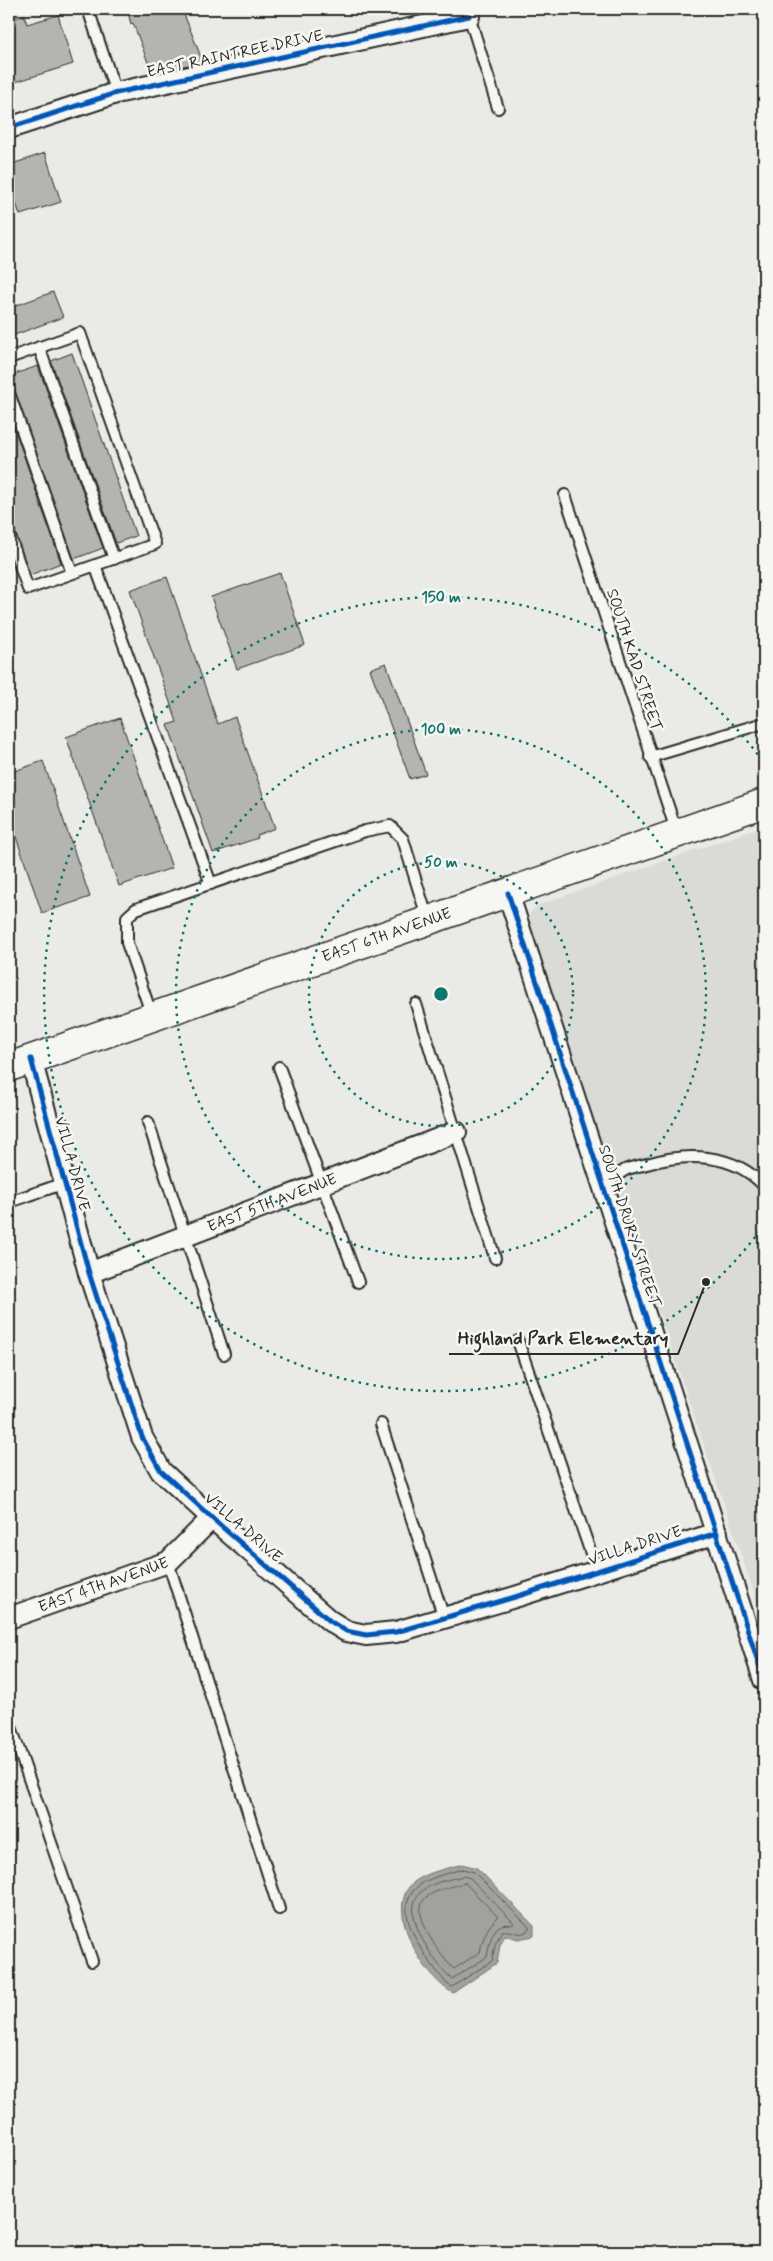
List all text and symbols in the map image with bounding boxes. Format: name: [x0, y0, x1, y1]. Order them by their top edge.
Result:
street label: EAST RAINTREE DRIVE: [145, 25, 325, 83]
street label: SOUTH KAD STREET: [601, 586, 667, 734]
text: 150 m: [421, 588, 461, 608]
text: 100 m: [421, 720, 461, 740]
text: 50 m: [424, 853, 458, 873]
street label: EAST 6TH AVENUE: [319, 903, 454, 967]
centre of rings: [432, 985, 450, 1003]
street label: VILLA DRIVE: [49, 1114, 95, 1214]
street label: SOUTH DRURY STREET: [593, 1142, 665, 1311]
street label: EAST 5TH AVENUE: [204, 1168, 340, 1237]
callout: Highland Park Elementary: [449, 1321, 678, 1354]
text: Highland Park Elementary: [458, 1327, 668, 1353]
street label: VILLA DRIVE: [199, 1488, 287, 1568]
street label: VILLA DRIVE: [586, 1521, 684, 1571]
street label: EAST 4TH AVENUE: [35, 1552, 171, 1617]

